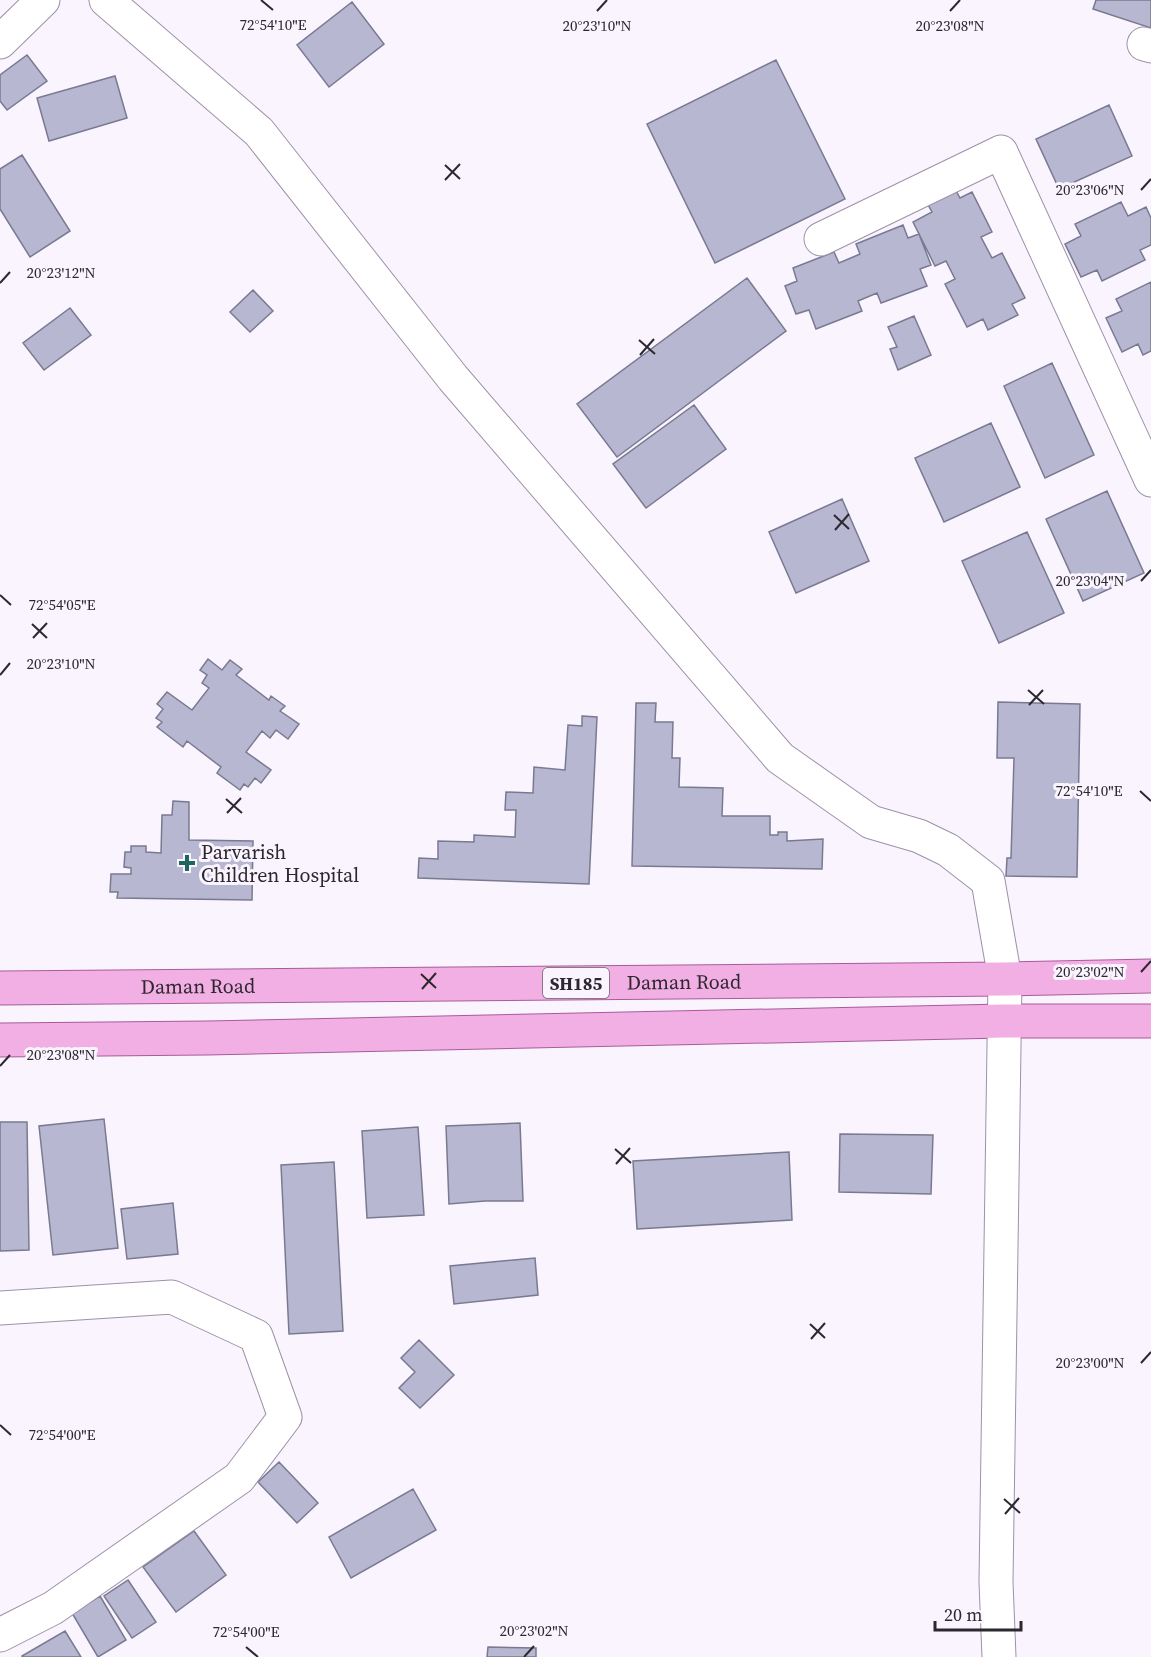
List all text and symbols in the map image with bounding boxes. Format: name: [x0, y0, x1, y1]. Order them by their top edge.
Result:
text: 72°54'10"E: [239, 14, 307, 35]
text: 20°23'10"N: [562, 15, 632, 36]
text: 20°23'08"N: [915, 15, 985, 36]
text: 20°23'06"N: [1055, 179, 1125, 200]
text: 20°23'12"N: [26, 262, 96, 283]
text: 20°23'04"N: [1055, 570, 1125, 591]
text: 72°54'05"E: [28, 594, 96, 615]
text: 20°23'10"N: [26, 653, 96, 674]
text: 72°54'10"E: [1055, 780, 1123, 801]
place label: Parvarish Children Hospital: [201, 838, 359, 889]
marker: Parvarish Children Hospital: [178, 854, 196, 872]
text: 20°23'02"N: [1055, 961, 1125, 982]
street label: Daman Road: [627, 967, 742, 996]
road number: SH185: [543, 968, 609, 998]
street label: Daman Road: [141, 972, 256, 1001]
text: 20°23'08"N: [26, 1044, 96, 1065]
text: 20°23'00"N: [1055, 1352, 1125, 1373]
text: 72°54'00"E: [28, 1424, 96, 1445]
scale bar: [935, 1594, 1020, 1632]
text: 20 m: [944, 1602, 982, 1627]
text: 20°23'02"N: [499, 1620, 569, 1641]
text: 72°54'00"E: [212, 1621, 280, 1642]

